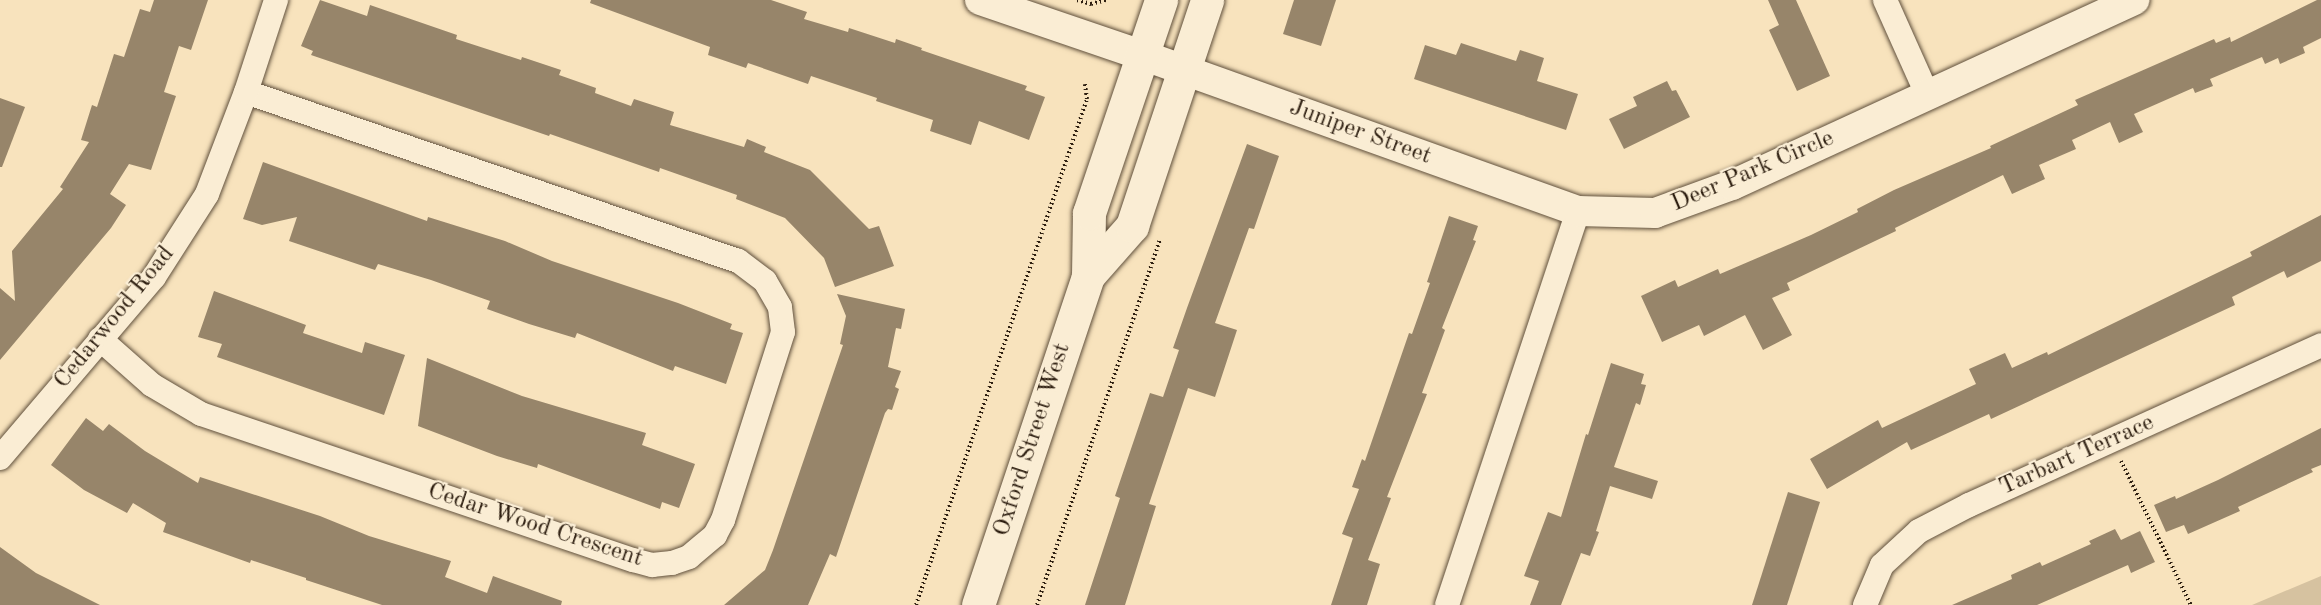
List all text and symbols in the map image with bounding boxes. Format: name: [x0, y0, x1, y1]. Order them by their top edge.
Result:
street label: Juniper Street: [1285, 94, 1435, 172]
street label: Deer Park Circle: [1667, 125, 1839, 219]
street label: Cedarwood Road: [49, 241, 181, 395]
street label: Oxford Street West: [988, 340, 1078, 540]
street label: Tarbart Terrace: [1995, 409, 2159, 503]
street label: Cedar Wood Crescent: [424, 478, 646, 574]

